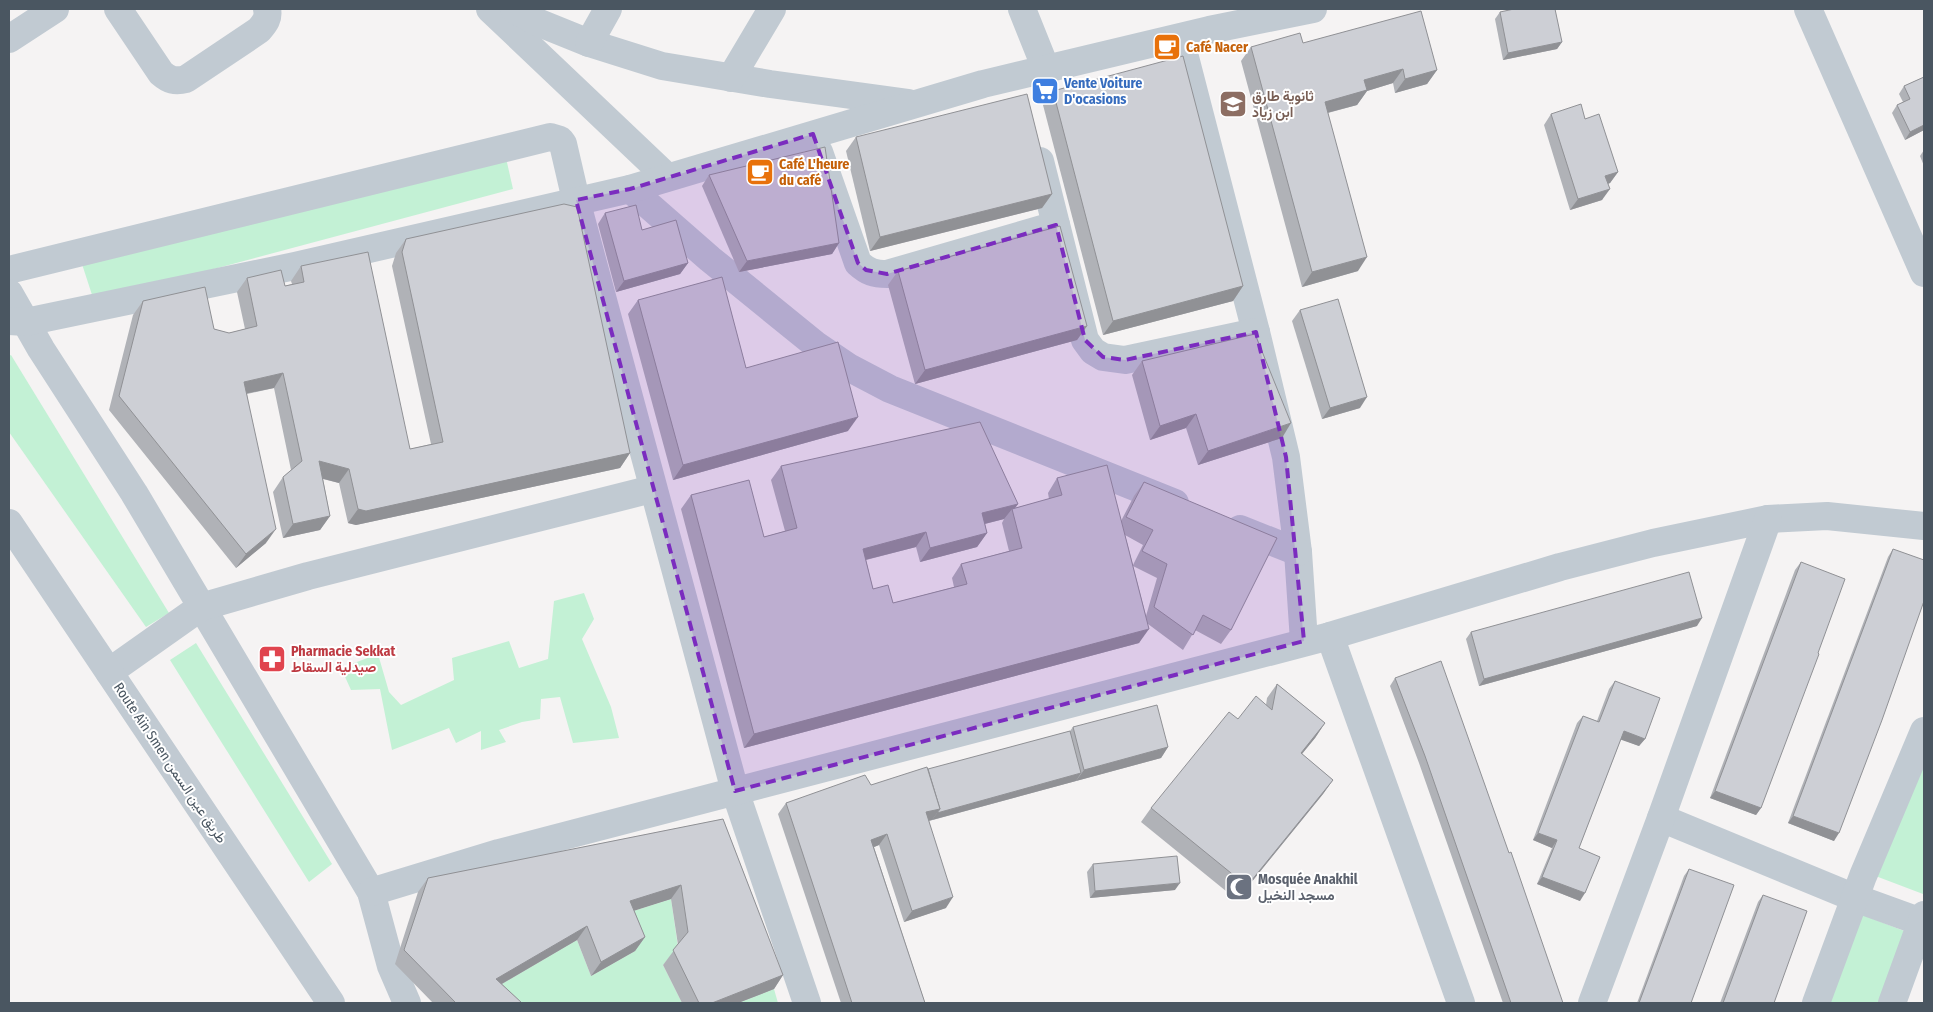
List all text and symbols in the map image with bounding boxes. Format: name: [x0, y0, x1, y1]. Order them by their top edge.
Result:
cafe icon: Café Nacer: [1152, 32, 1182, 62]
place label: Café Nacer: [1186, 39, 1249, 56]
place label: Vente Voiture D'ocasions: [1063, 75, 1142, 108]
supermarket icon: Vente Voiture D'ocasions: [1030, 76, 1060, 106]
place label: ثانوية طارق ابن زياد: [1252, 88, 1314, 121]
school or university icon: ثانوية طارق ابن زياد: [1218, 89, 1248, 119]
place label: Café L'heure du café: [779, 156, 849, 189]
cafe icon: Café L'heure du café: [745, 157, 775, 187]
place label: Pharmacie Sekkat صيدلية السقاط: [291, 643, 396, 676]
pharmacy icon: Pharmacie Sekkat صيدلية السقاط: [257, 644, 287, 674]
street label: Route Aïn Smen طريق عين السمن: [110, 679, 230, 847]
place label: Mosquée Anakhil مسجد النخيل: [1258, 871, 1358, 904]
mosque icon: Mosquée Anakhil مسجد النخيل: [1224, 872, 1254, 902]

